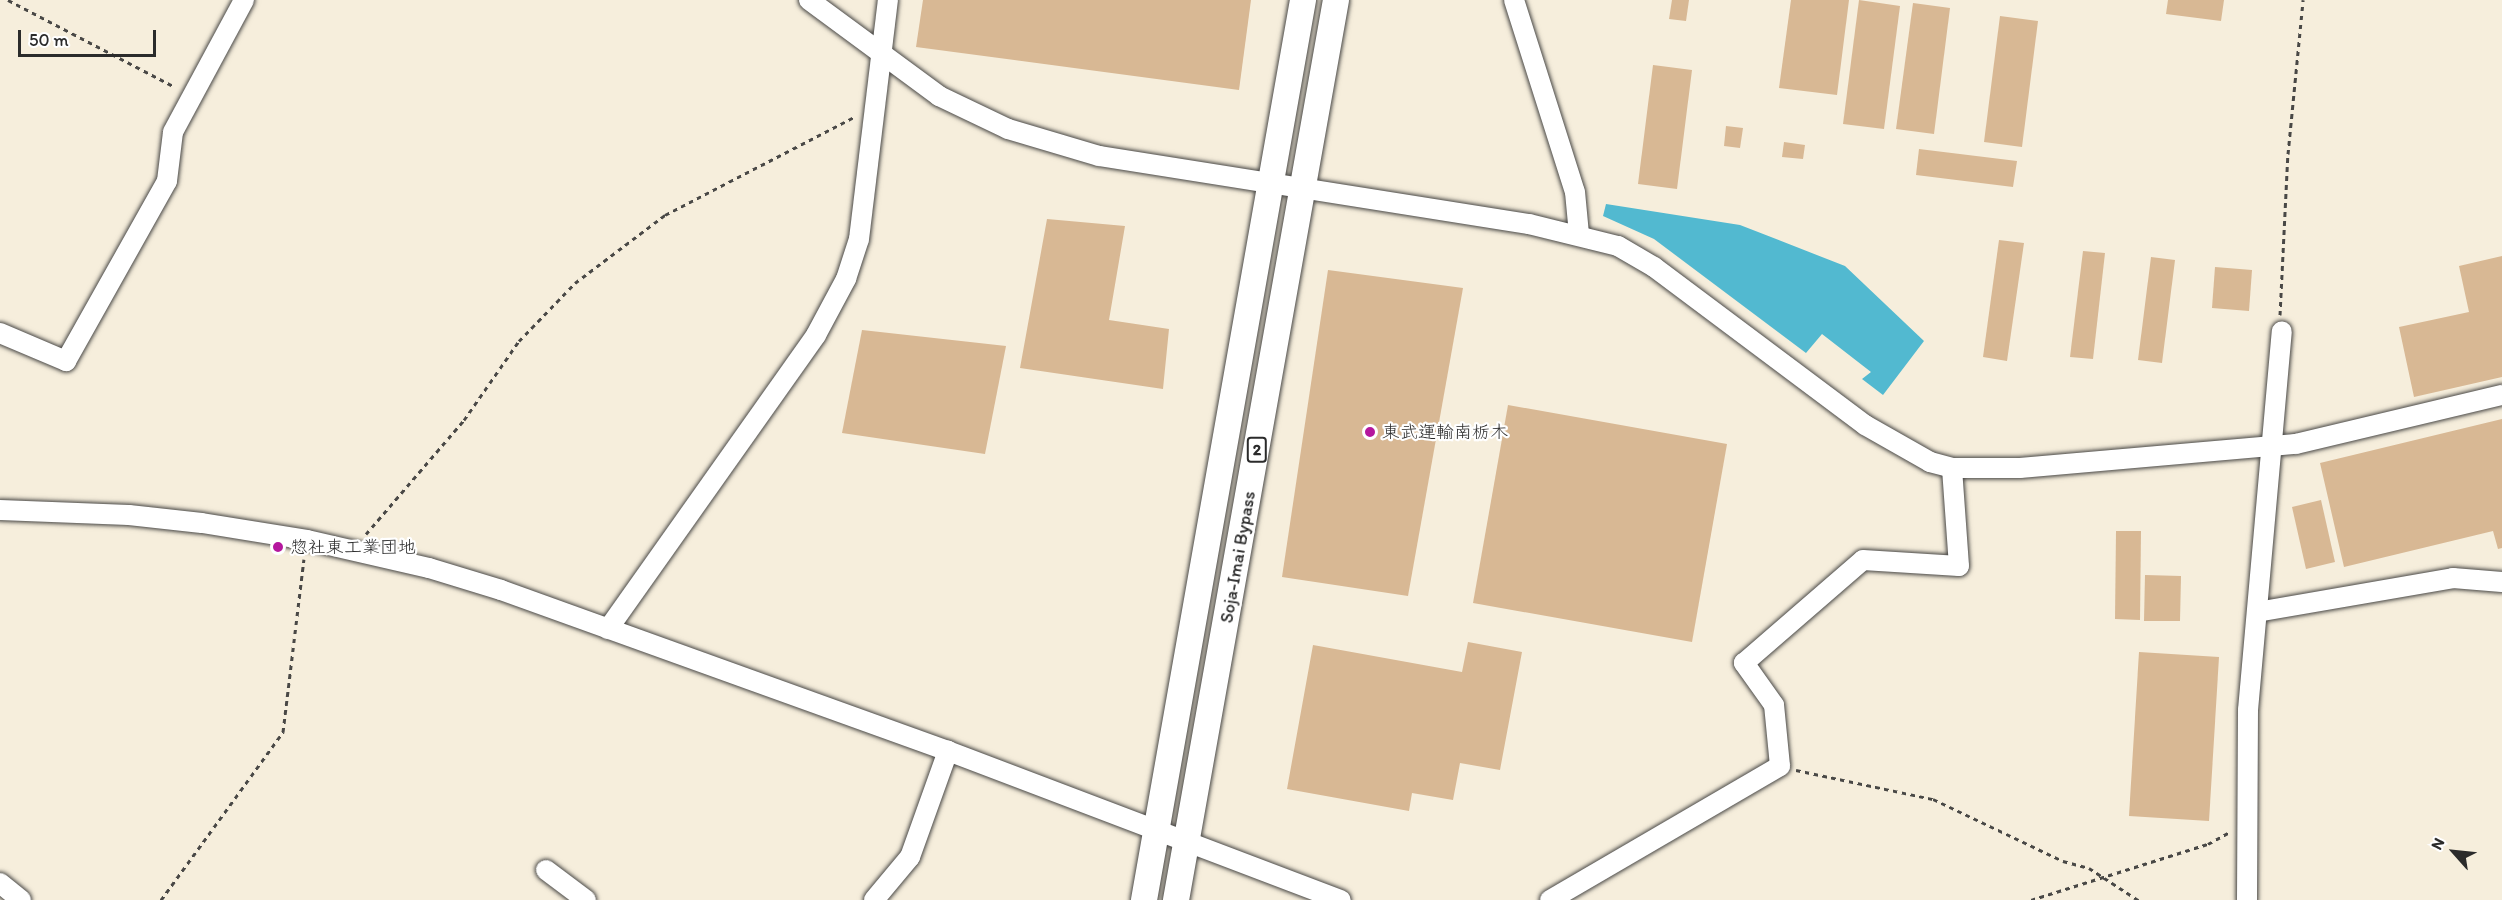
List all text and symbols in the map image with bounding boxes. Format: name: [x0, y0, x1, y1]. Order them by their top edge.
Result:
scale bar: [21, 18, 159, 56]
text: 50 m: [29, 29, 69, 51]
place label: 東武運輸南栃木: [1382, 421, 1508, 443]
marker: 東武運輸南栃木: [1363, 425, 1377, 439]
road number: 2: [1246, 437, 1268, 463]
street label: Soja-Imai Bypass: [1216, 489, 1260, 625]
place label: 惣社東工業団地: [290, 536, 416, 558]
marker: 惣社東工業団地: [271, 540, 285, 554]
north arrow: [2424, 822, 2484, 882]
text: N: [2427, 834, 2448, 853]

